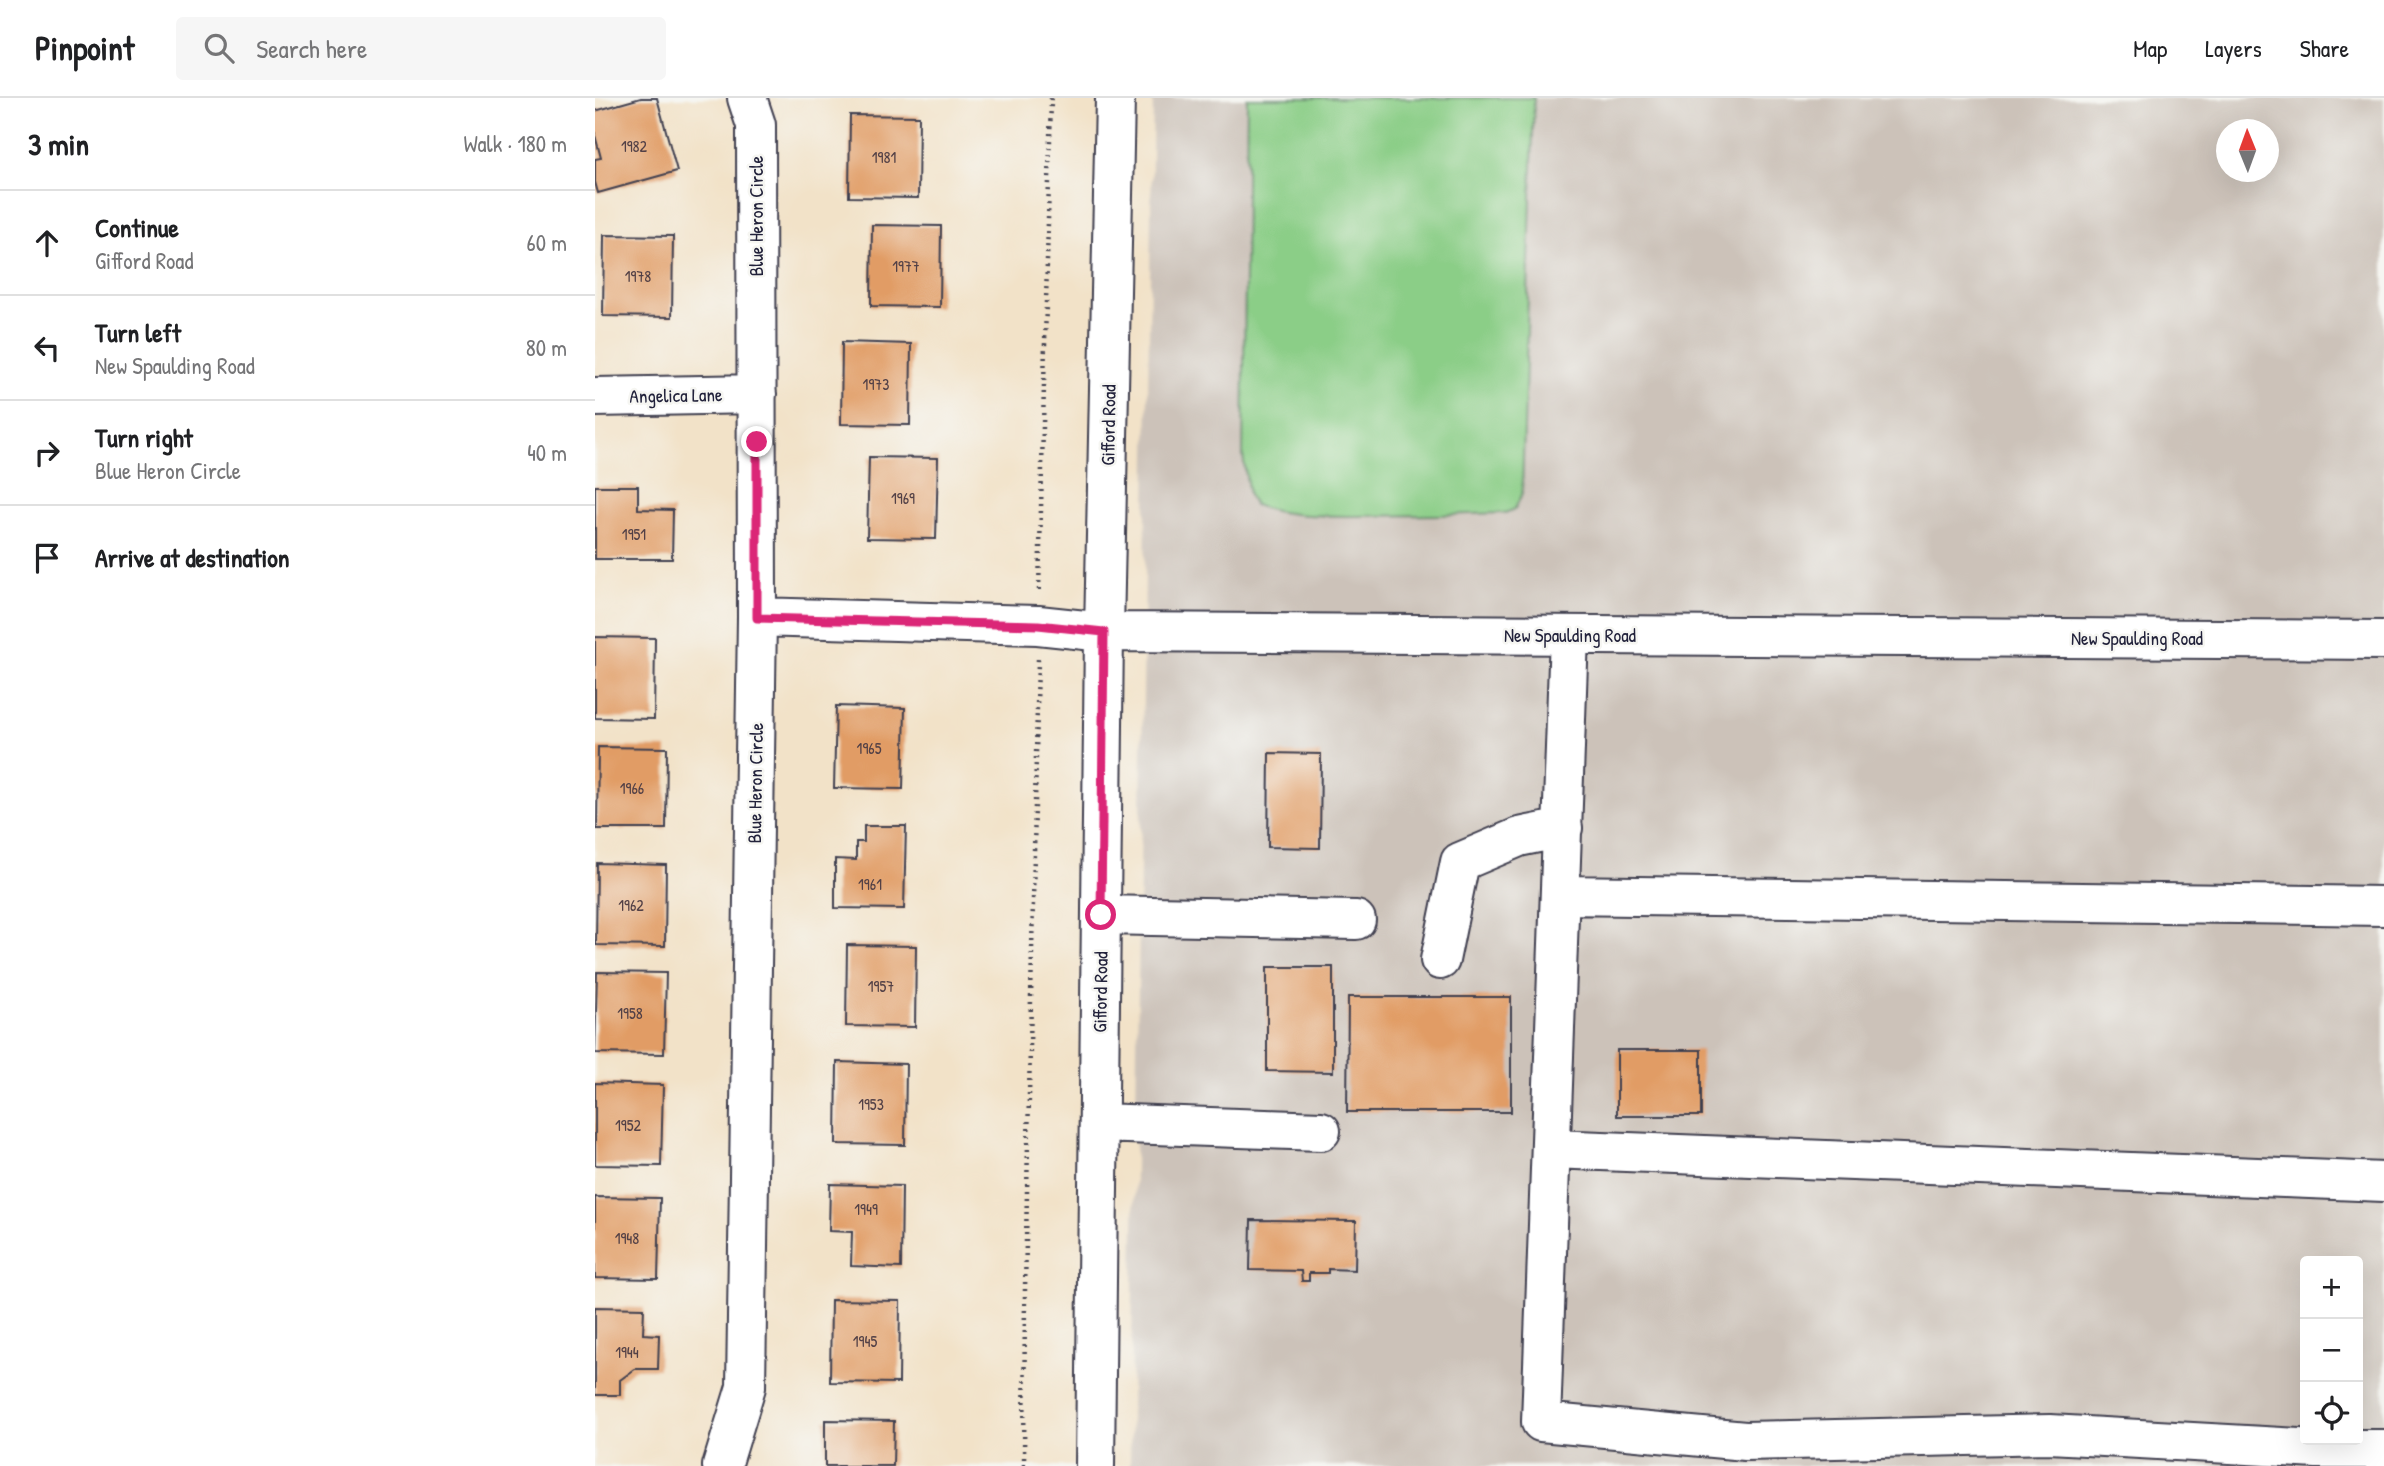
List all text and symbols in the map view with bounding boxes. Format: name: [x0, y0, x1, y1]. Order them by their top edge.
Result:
search box: [176, 17, 666, 80]
text: Pinpoint: [35, 26, 134, 70]
icon: search: [200, 29, 238, 67]
text: Search here: [256, 31, 367, 66]
text: Map: [2133, 32, 2167, 64]
text: Layers: [2205, 32, 2262, 64]
text: Share: [2300, 32, 2349, 64]
north arrow: [2216, 119, 2279, 182]
text: 3 min: [28, 124, 89, 164]
text: Walk · 180 m: [463, 128, 567, 159]
house number: 1982: [621, 135, 648, 157]
house number: 1981: [872, 146, 896, 168]
street label: Blue Heron Circle: [743, 155, 769, 276]
text: Continue: [95, 210, 179, 245]
icon: ahead: [28, 224, 66, 262]
text: 60 m: [527, 227, 567, 258]
text: Gifford Road: [95, 245, 193, 276]
house number: 1977: [892, 255, 920, 277]
house number: 1978: [625, 265, 651, 287]
text: Turn left: [95, 315, 181, 350]
icon: left: [28, 329, 66, 367]
text: 80 m: [526, 332, 567, 363]
text: New Spaulding Road: [95, 350, 255, 381]
house number: 1973: [863, 373, 889, 395]
street label: Angelica Lane: [629, 381, 723, 409]
street label: Gifford Road: [1094, 384, 1122, 466]
text: Turn right: [95, 420, 193, 455]
route end: [741, 426, 772, 457]
icon: right: [28, 434, 66, 472]
text: 40 m: [527, 437, 567, 468]
text: Blue Heron Circle: [95, 455, 241, 486]
house number: 1969: [891, 487, 915, 509]
house number: 1951: [622, 523, 646, 545]
icon: arrive: [28, 539, 66, 577]
text: Arrive at destination: [95, 540, 290, 575]
street label: New Spaulding Road: [1504, 622, 1637, 648]
street label: New Spaulding Road: [2071, 625, 2204, 651]
street label: Blue Heron Circle: [741, 722, 769, 844]
house number: 1965: [857, 737, 882, 759]
house number: 1966: [620, 777, 644, 799]
house number: 1961: [858, 873, 882, 895]
house number: 1962: [618, 894, 644, 916]
route start: [1085, 899, 1116, 930]
street label: Gifford Road: [1086, 951, 1114, 1033]
house number: 1957: [868, 975, 894, 997]
house number: 1958: [617, 1002, 643, 1024]
house number: 1953: [858, 1093, 884, 1115]
house number: 1952: [615, 1114, 641, 1136]
house number: 1949: [854, 1198, 878, 1220]
house number: 1948: [615, 1227, 639, 1249]
map controls: [2300, 1256, 2363, 1445]
button: +: [2300, 1256, 2363, 1319]
button: −: [2300, 1319, 2363, 1382]
house number: 1945: [853, 1330, 877, 1352]
house number: 1944: [615, 1341, 639, 1363]
button: locate: [2300, 1382, 2363, 1445]

